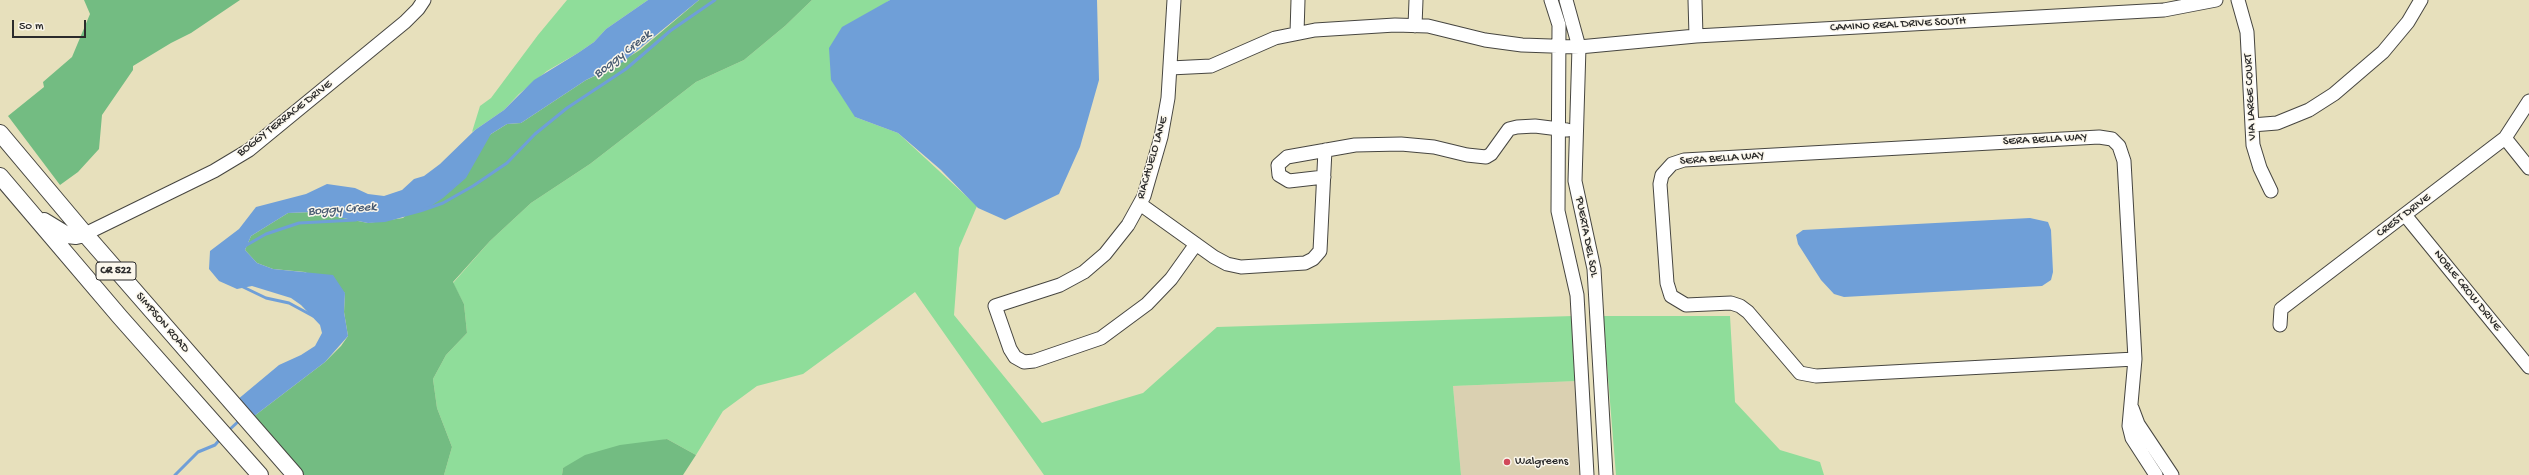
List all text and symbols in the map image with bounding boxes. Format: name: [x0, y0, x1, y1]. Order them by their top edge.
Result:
scale bar: [14, 12, 88, 38]
street label: CAMINO REAL DRIVE SOUTH: [1830, 14, 1966, 36]
text: 50 m: [19, 20, 44, 34]
water label: Boggy Creek: [591, 28, 655, 82]
street label: VIA LARGE COURT: [2242, 53, 2260, 141]
street label: BOGGY TERRACE DRIVE: [235, 77, 335, 161]
street label: RIACHUELO LANE: [1134, 115, 1172, 201]
street label: SERA BELLA WAY: [2002, 131, 2088, 149]
street label: SERA BELLA WAY: [1679, 149, 1765, 169]
street label: CREST DRIVE: [2374, 191, 2434, 241]
street label: PUERTA DEL SOL: [1571, 196, 1601, 278]
water label: Boggy Creek: [307, 200, 377, 220]
street label: NOBLE CROW DRIVE: [2430, 248, 2504, 334]
road number: CR 522: [96, 262, 136, 280]
street label: SIMPSON ROAD: [132, 290, 192, 356]
place label: Walgreens: [1515, 455, 1568, 469]
marker: Walgreens: [1502, 457, 1512, 467]

